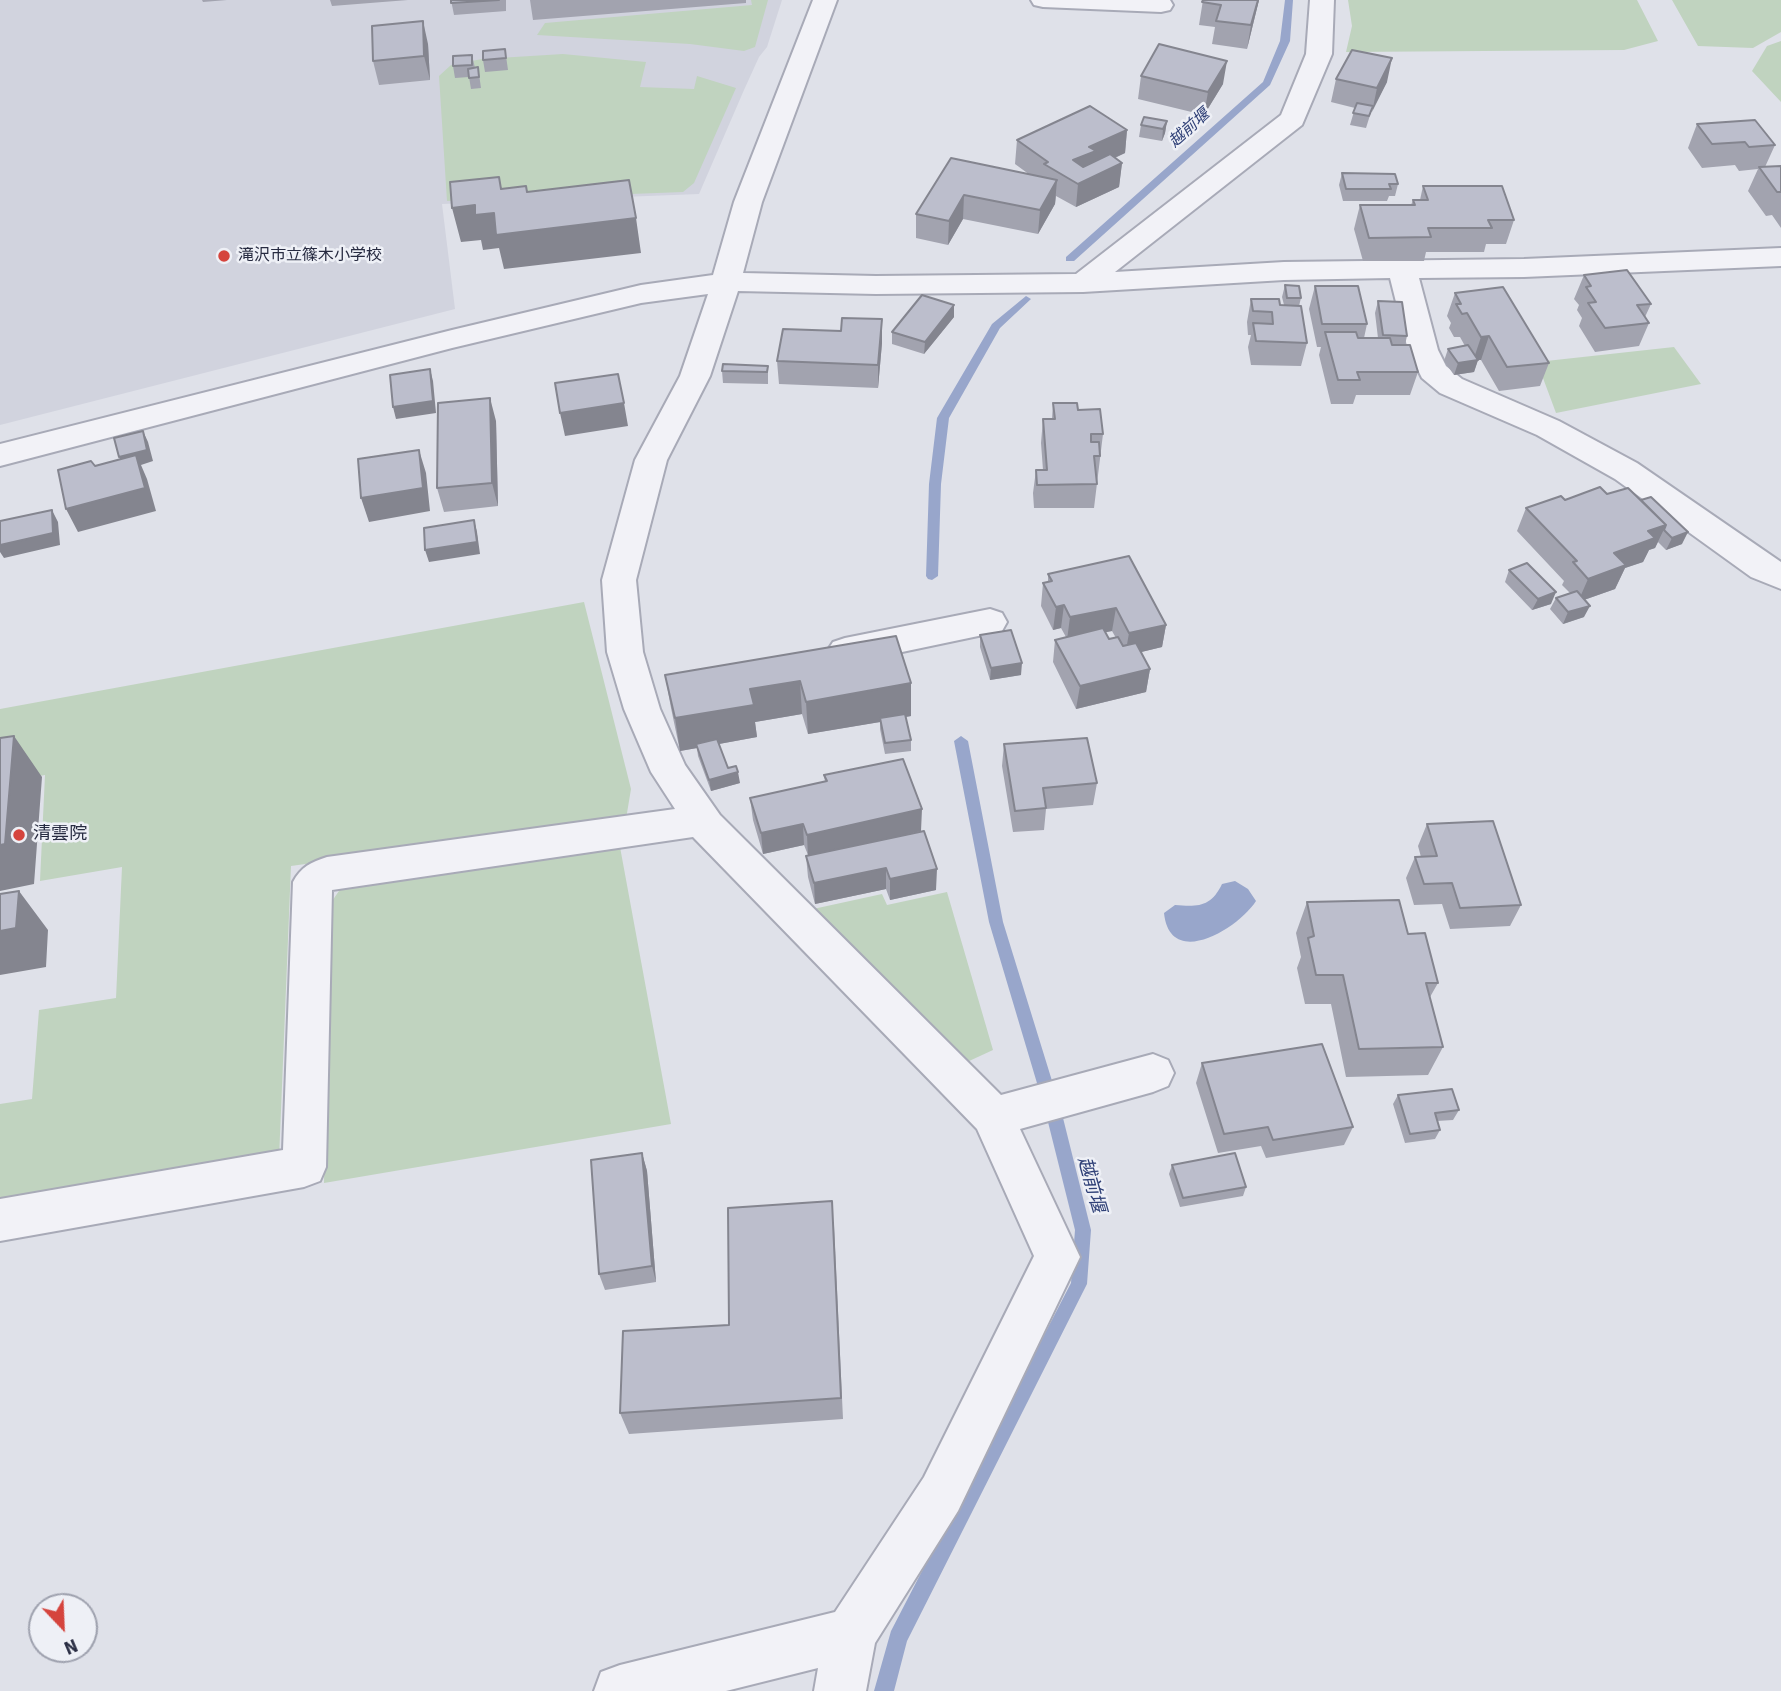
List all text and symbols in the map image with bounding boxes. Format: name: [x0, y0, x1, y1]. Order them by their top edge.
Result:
water label: 越前堰: [1166, 106, 1214, 152]
place label: 滝沢市立篠木小学校: [238, 246, 382, 266]
marker: 滝沢市立篠木小学校: [216, 248, 232, 264]
place label: 清雲院: [33, 824, 87, 846]
marker: 清雲院: [11, 827, 27, 843]
water label: 越前堰: [1071, 1154, 1109, 1216]
north arrow: [28, 1593, 98, 1663]
text: N: [60, 1631, 82, 1661]

